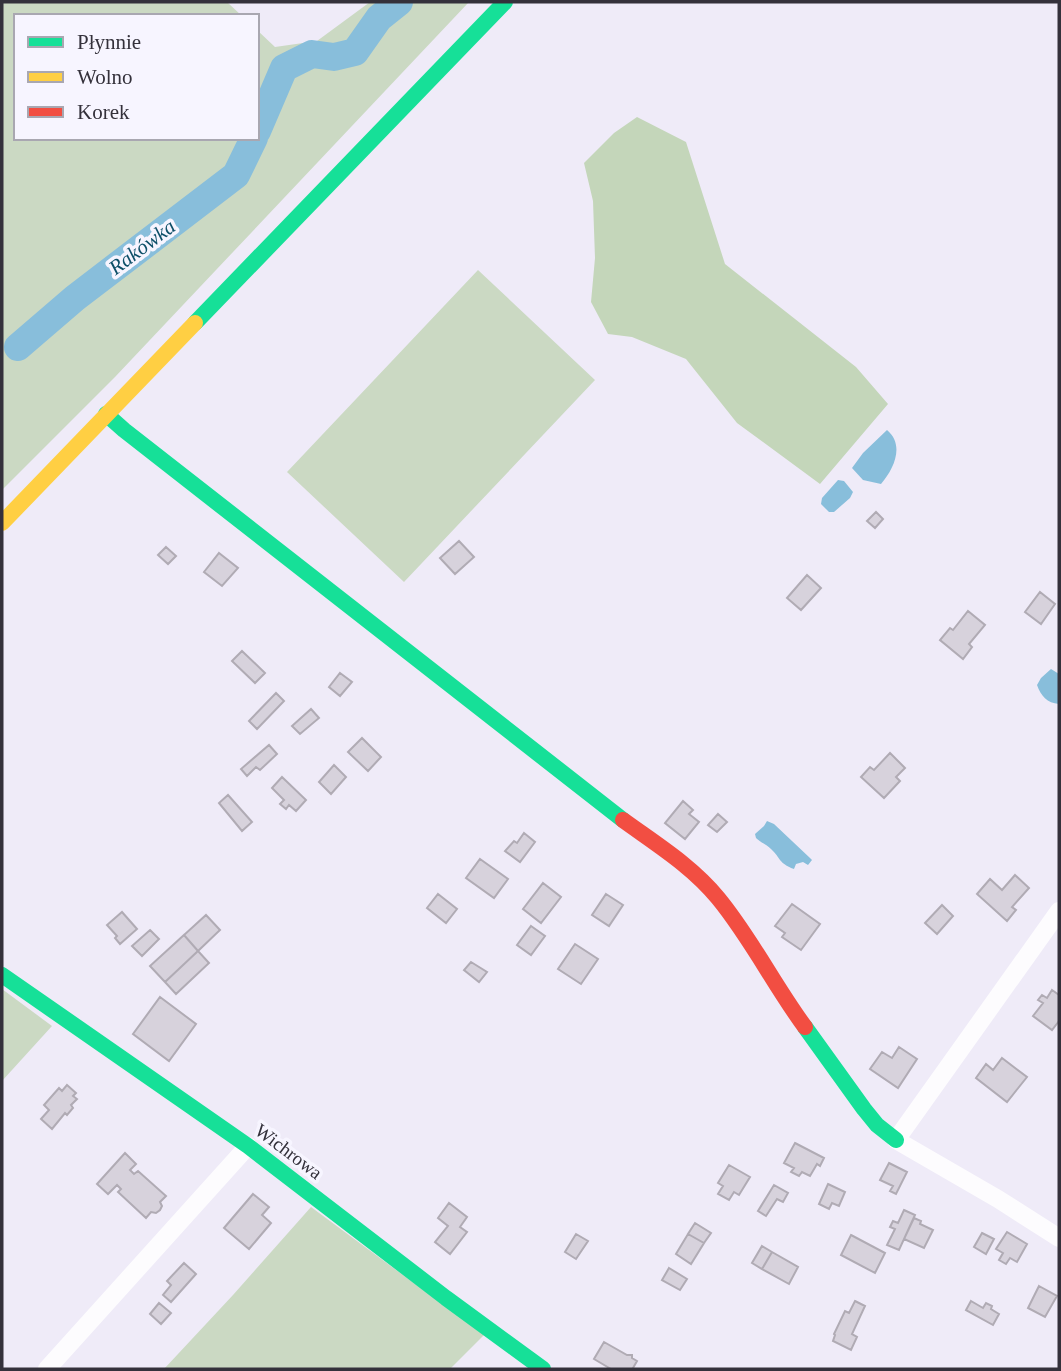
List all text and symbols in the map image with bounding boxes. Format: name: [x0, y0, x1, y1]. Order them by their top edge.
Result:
legend: [14, 14, 259, 140]
text: Płynnie: [77, 30, 141, 54]
text: Wolno: [77, 65, 132, 89]
text: Korek: [77, 100, 130, 124]
water label: Rakówka: [103, 214, 180, 280]
street label: Wichrowa: [251, 1119, 327, 1184]

